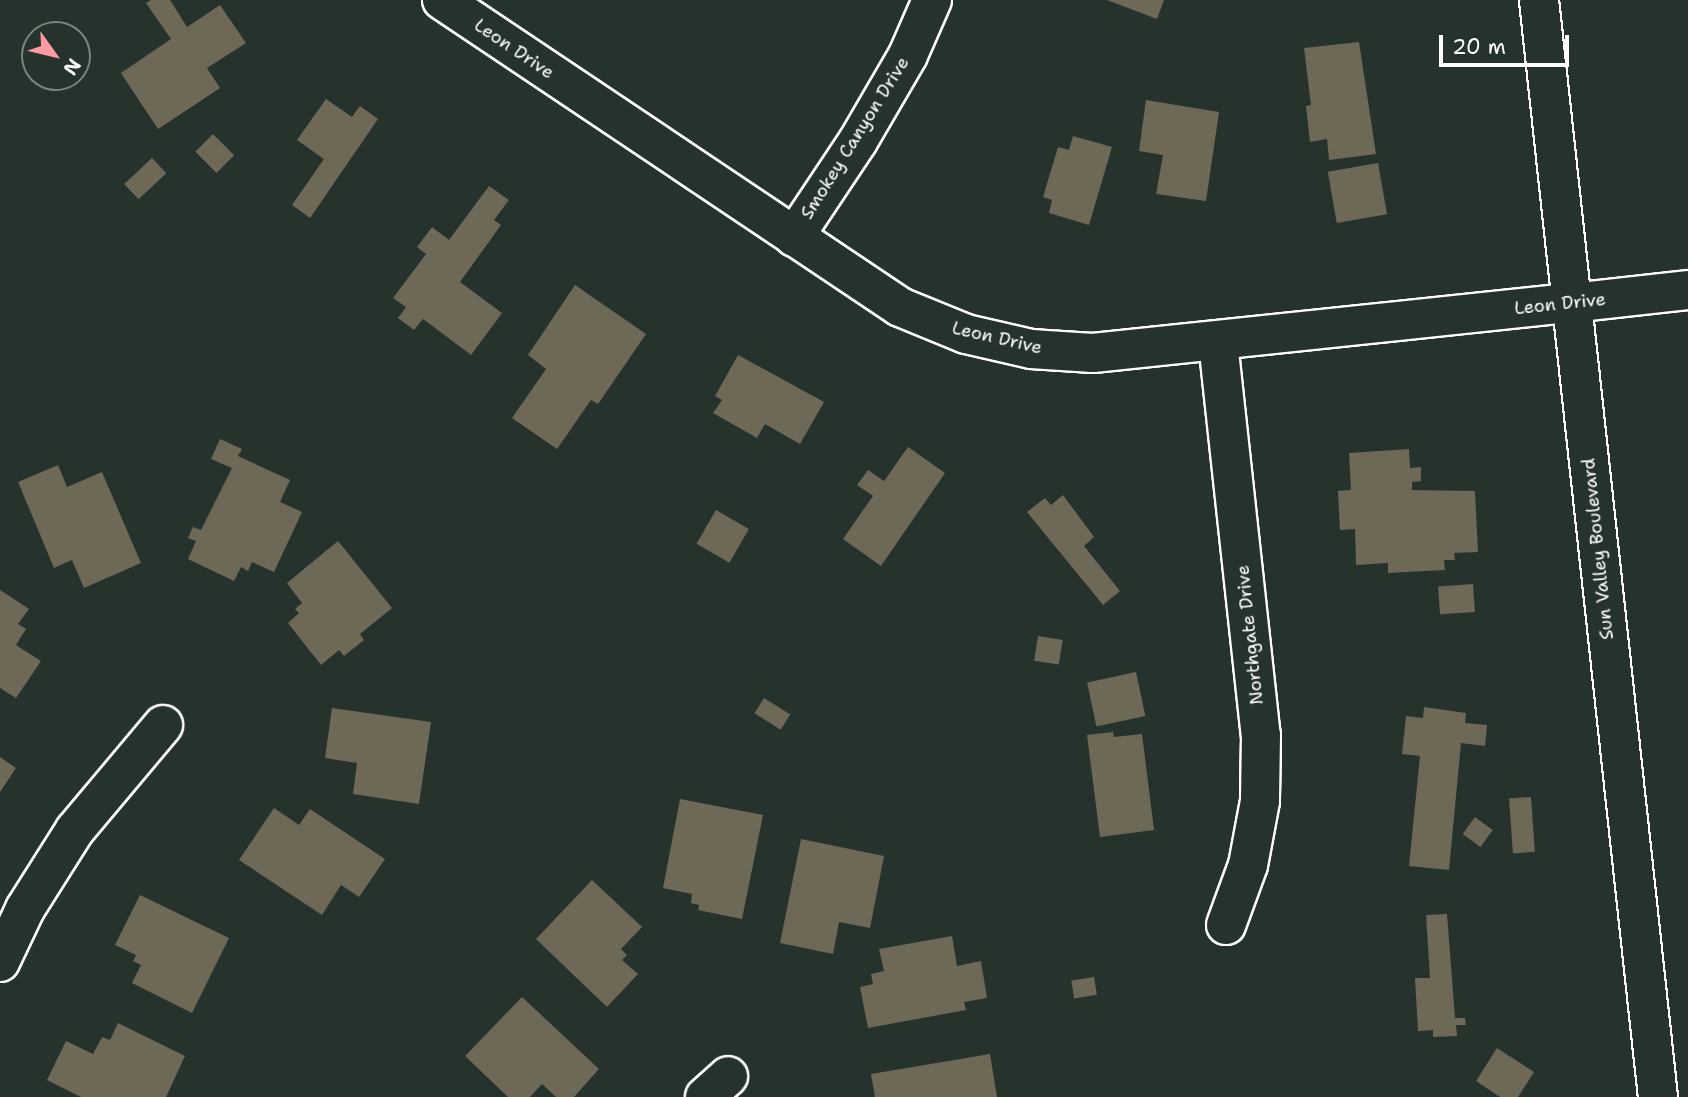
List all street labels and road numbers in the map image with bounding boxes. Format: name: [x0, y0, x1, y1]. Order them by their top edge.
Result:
street label: Leon Drive: [470, 14, 558, 84]
street label: Smokey Canyon Drive: [796, 53, 914, 223]
street label: Leon Drive: [1513, 288, 1607, 320]
street label: Leon Drive: [950, 317, 1044, 359]
street label: Sun Valley Boulevard: [1578, 457, 1618, 641]
street label: Northgate Drive: [1232, 564, 1268, 706]

